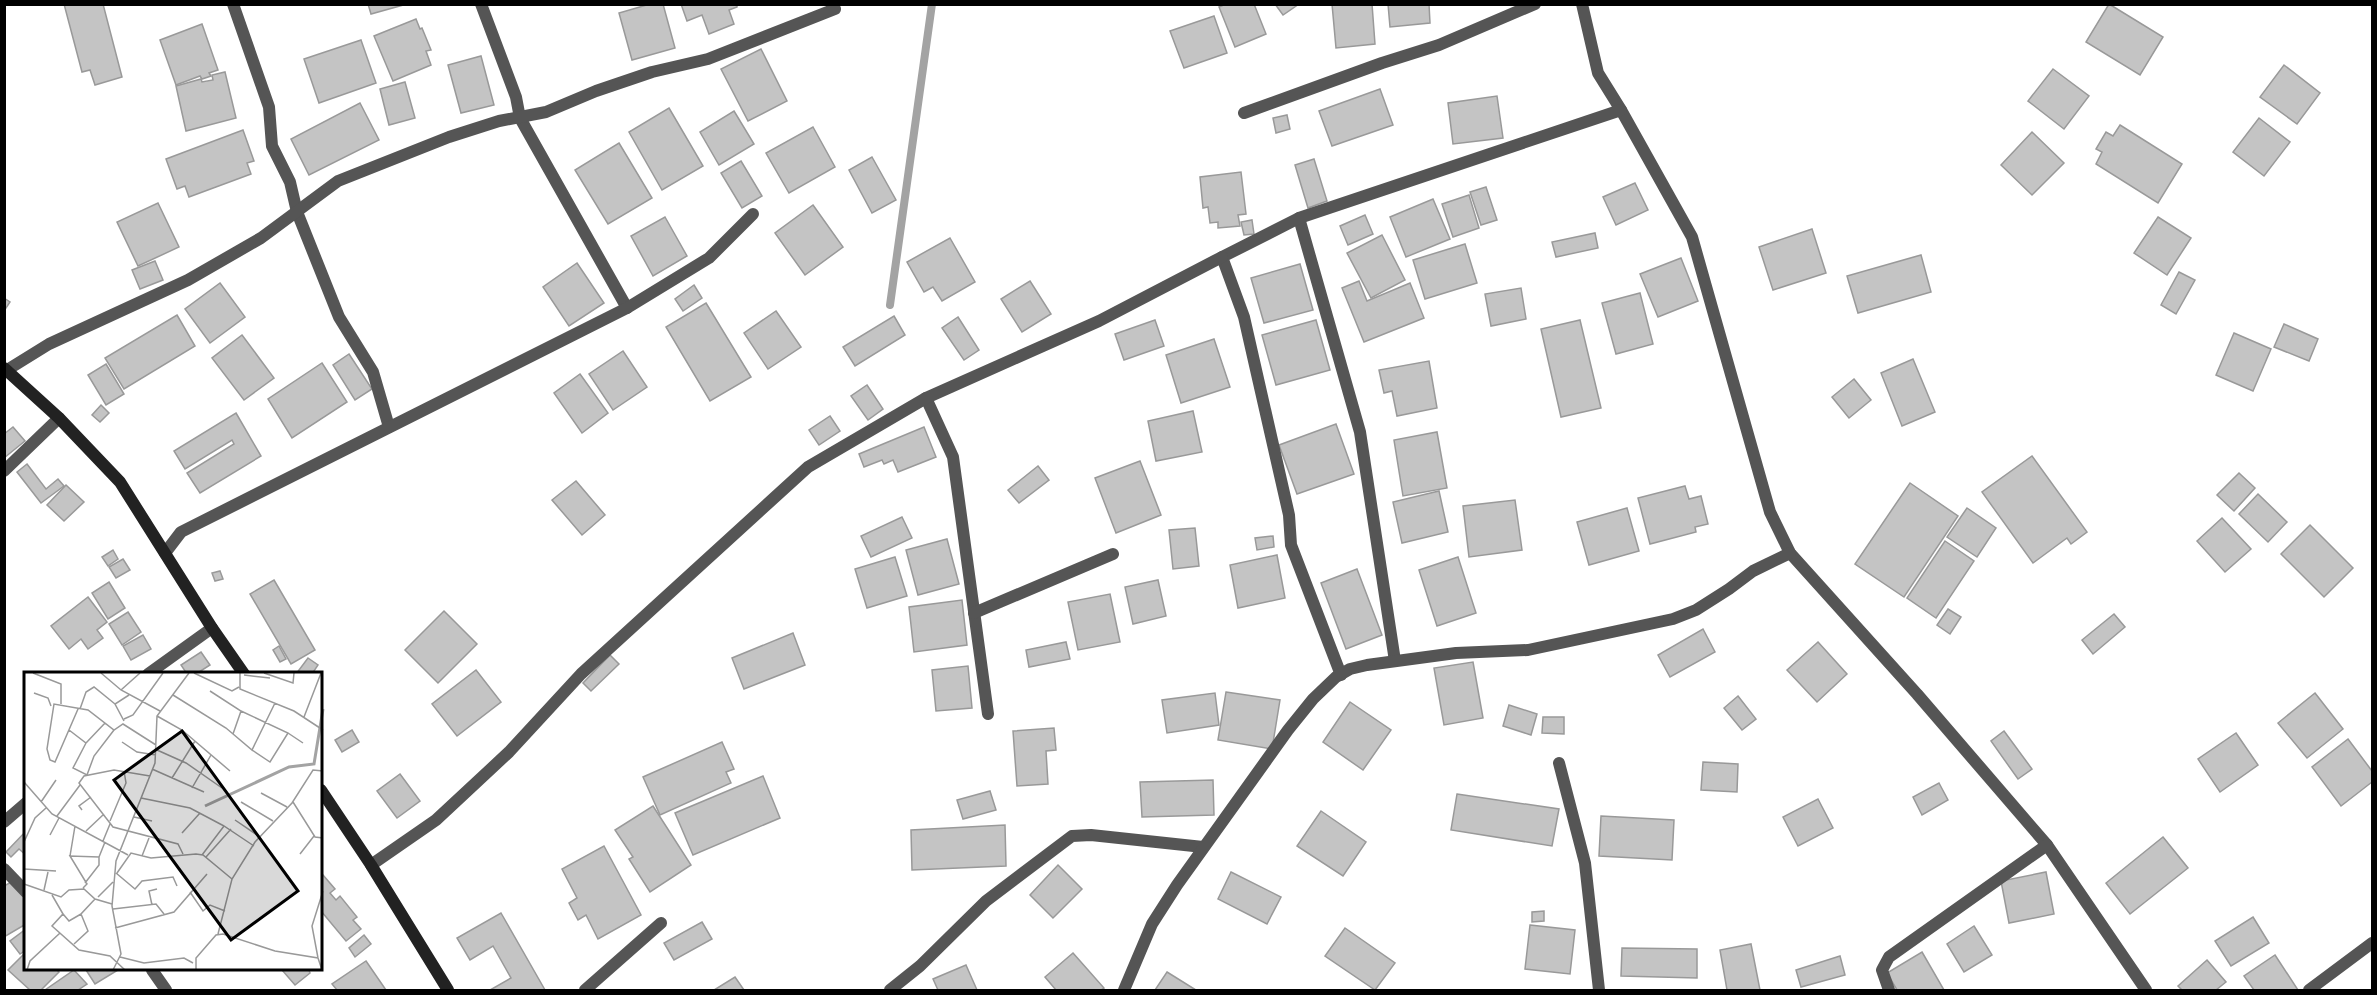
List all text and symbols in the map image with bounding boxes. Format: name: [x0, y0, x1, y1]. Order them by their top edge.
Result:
inset map: [24, 672, 322, 971]

